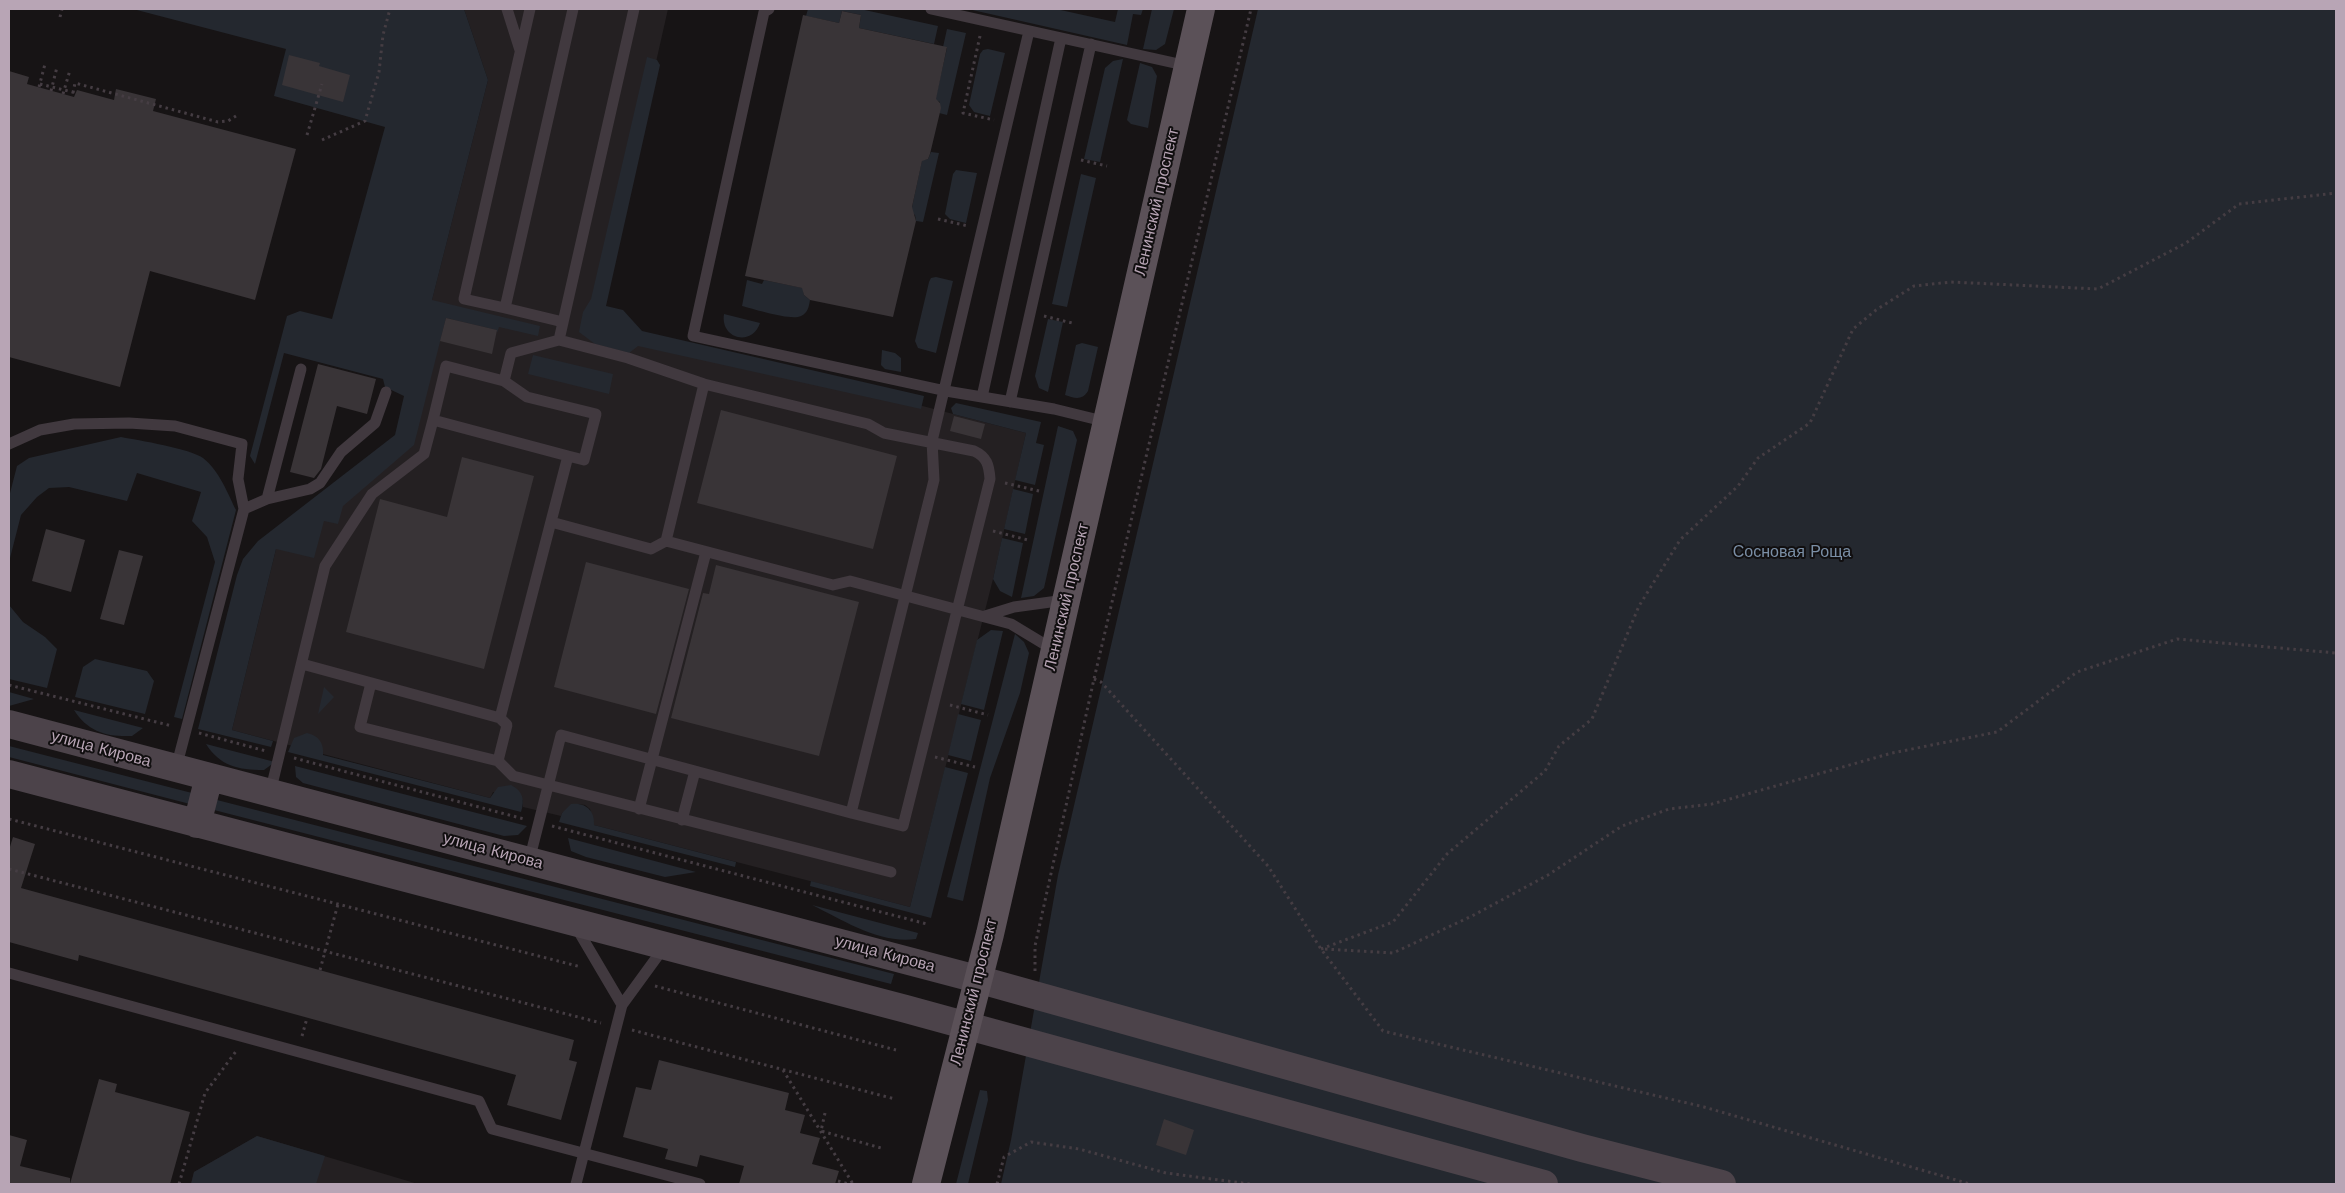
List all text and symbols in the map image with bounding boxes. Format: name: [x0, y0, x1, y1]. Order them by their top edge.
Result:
street label: Ленинский проспект: [1131, 126, 1183, 278]
street label: Ленинский проспект: [1041, 521, 1093, 673]
park label: Сосновая Роща: [1733, 542, 1851, 562]
street label: улица Кирова: [49, 726, 153, 772]
street label: улица Кирова: [441, 828, 545, 874]
street label: Ленинский проспект: [946, 916, 1002, 1068]
street label: улица Кирова: [833, 931, 937, 977]

